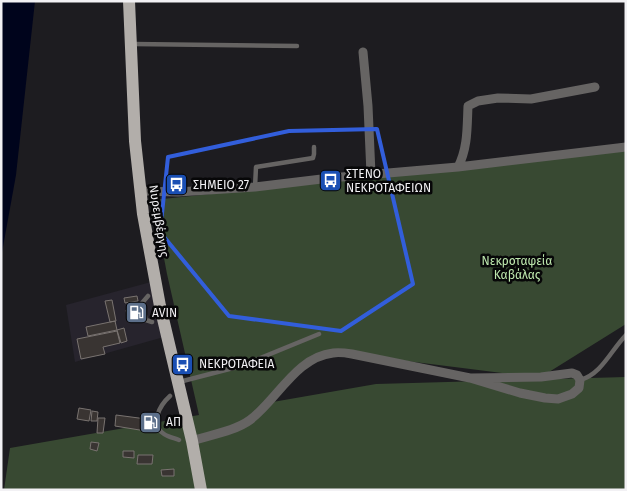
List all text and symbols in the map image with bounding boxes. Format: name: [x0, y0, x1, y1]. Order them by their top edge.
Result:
place label: ΣΤΕΝΟ ΝΕΚΡΟΤΑΦΕΙΩΝ: [346, 167, 431, 195]
bus stop icon: ΣΤΕΝΟ ΝΕΚΡΟΤΑΦΕΙΩΝ: [318, 169, 342, 193]
bus stop icon: ΣΗΜΕΙΟ 27: [165, 173, 189, 197]
place label: ΣΗΜΕΙΟ 27: [193, 178, 249, 192]
street label: Νυρεμβέργης: [146, 184, 172, 259]
park label: Νεκροταφεία Καβάλας: [482, 254, 552, 282]
fuel station icon: AVIN: [124, 301, 148, 325]
place label: AVIN: [152, 306, 177, 320]
bus stop icon: ΝΕΚΡΟΤΑΦΕΙΑ: [171, 352, 195, 376]
place label: ΝΕΚΡΟΤΑΦΕΙΑ: [199, 357, 275, 371]
fuel station icon: ΑΠ: [138, 410, 162, 434]
place label: ΑΠ: [166, 415, 181, 429]

